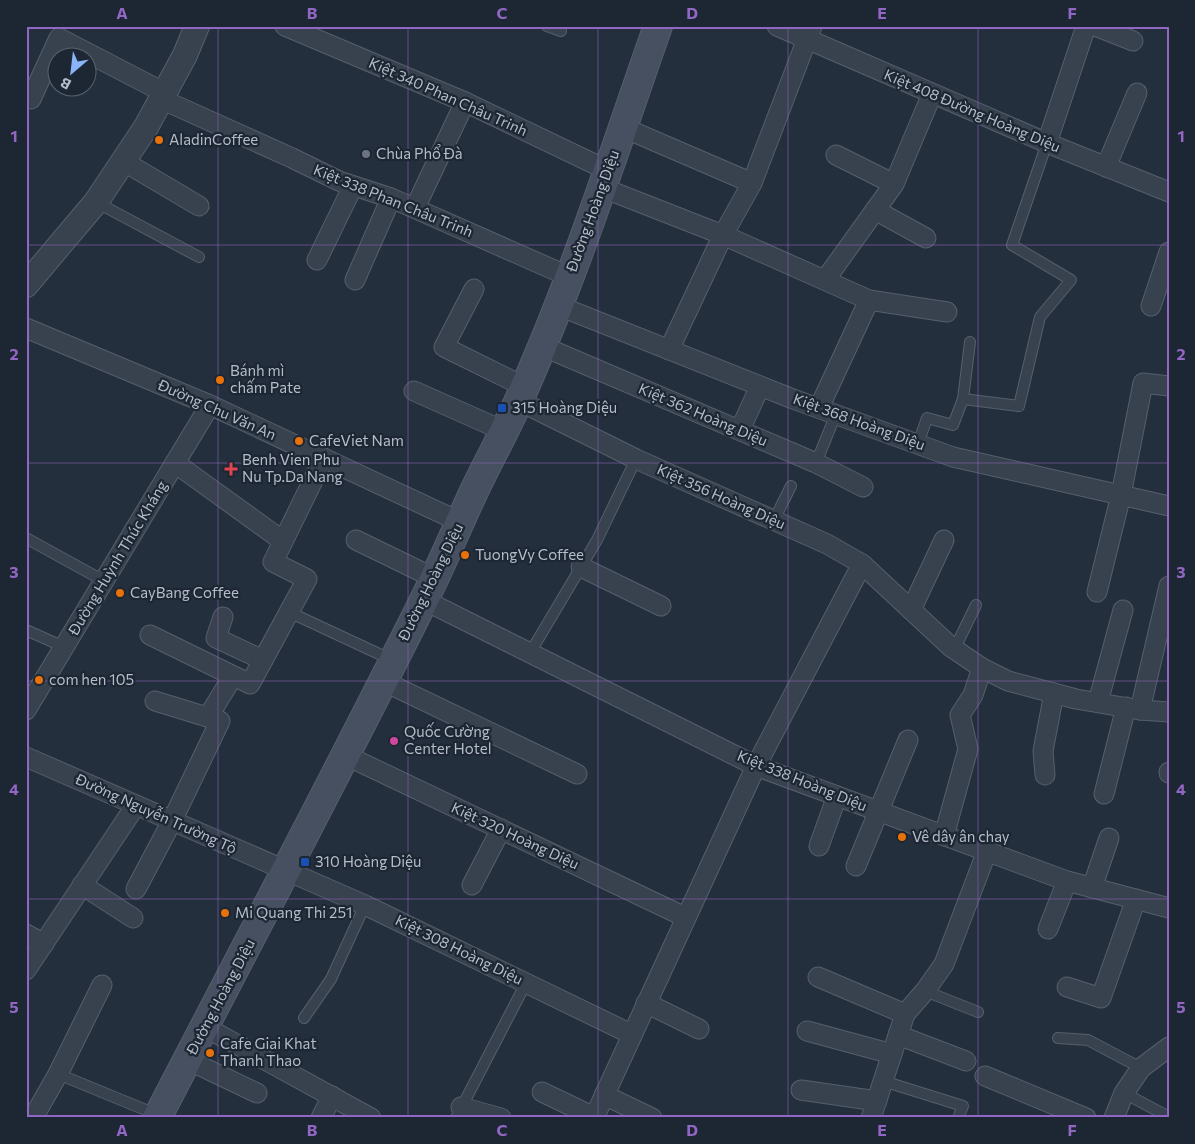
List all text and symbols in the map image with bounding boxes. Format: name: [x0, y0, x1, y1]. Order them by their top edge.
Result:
text: A: [116, 3, 128, 22]
text: B: [307, 3, 318, 22]
text: C: [497, 3, 508, 22]
text: D: [686, 3, 698, 22]
text: E: [877, 3, 887, 22]
text: F: [1067, 3, 1077, 22]
north arrow: [48, 48, 98, 98]
street label: Kiệt 340 Phan Châu Trinh: [366, 53, 530, 139]
street label: Kiệt 408 Đường Hoàng Diệu: [881, 65, 1063, 155]
text: B: [58, 74, 74, 94]
text: 1: [10, 126, 18, 145]
text: 1: [1177, 126, 1185, 145]
place label: AladinCoffee: [169, 130, 258, 148]
marker: AladinCoffee: [153, 134, 165, 146]
place label: Chùa Phổ Đà: [376, 144, 463, 162]
street label: Đường Hoàng Diệu: [561, 147, 622, 275]
marker: Chùa Phổ Đà: [360, 148, 372, 160]
street label: Kiệt 338 Phan Châu Trinh: [311, 160, 476, 240]
text: 2: [9, 344, 19, 363]
text: 2: [1176, 344, 1186, 363]
place label: Bánh mì chấm Pate: [230, 361, 301, 396]
marker: Bánh mì chấm Pate: [214, 374, 226, 386]
street label: Đường Chu Văn An: [155, 375, 279, 443]
street label: Kiệt 362 Hoàng Diệu: [636, 379, 771, 449]
street label: Kiệt 368 Hoàng Diệu: [791, 389, 928, 453]
place label: 315 Hoàng Diệu: [512, 398, 617, 416]
marker: 315 Hoàng Diệu: [496, 402, 508, 414]
place label: CafeViet Nam: [309, 431, 404, 449]
marker: CafeViet Nam: [293, 435, 305, 447]
place label: Benh Vien Phu Nu Tp.Da Nang: [242, 450, 343, 485]
street label: Kiệt 356 Hoàng Diệu: [654, 460, 788, 533]
marker: Benh Vien Phu Nu Tp.Da Nang: [224, 462, 238, 476]
street label: Đường Huỳnh Thúc Kháng: [63, 477, 170, 639]
street label: Đường Hoàng Diệu: [393, 520, 466, 644]
place label: TuongVy Coffee: [475, 545, 584, 563]
marker: TuongVy Coffee: [459, 549, 471, 561]
text: 3: [9, 562, 19, 581]
text: 3: [1176, 562, 1186, 581]
place label: CayBang Coffee: [130, 583, 239, 601]
marker: CayBang Coffee: [114, 587, 126, 599]
place label: com hen 105: [49, 670, 134, 688]
marker: com hen 105: [33, 674, 45, 686]
place label: Quốc Cường Center Hotel: [404, 722, 491, 757]
marker: Quốc Cường Center Hotel: [388, 735, 400, 747]
street label: Kiệt 338 Hoàng Diệu: [735, 746, 870, 814]
street label: Đường Nguyễn Trường Tộ: [72, 769, 240, 857]
text: 4: [9, 779, 19, 798]
text: 4: [1176, 779, 1186, 798]
street label: Kiệt 320 Hoàng Diệu: [449, 798, 582, 873]
place label: Vê dây ân chay: [912, 827, 1010, 845]
marker: Vê dây ân chay: [896, 831, 908, 843]
place label: 310 Hoàng Diệu: [315, 852, 421, 870]
marker: 310 Hoàng Diệu: [299, 856, 311, 868]
place label: Mi Quang Thi 251: [235, 903, 352, 921]
marker: Mi Quang Thi 251: [219, 907, 231, 919]
street label: Kiệt 308 Hoàng Diệu: [393, 910, 526, 988]
street label: Đường Hoàng Diệu: [182, 936, 258, 1058]
text: 5: [9, 997, 19, 1016]
text: 5: [1176, 997, 1186, 1016]
place label: Cafe Giai Khat Thanh Thao: [220, 1034, 317, 1069]
marker: Cafe Giai Khat Thanh Thao: [204, 1047, 216, 1059]
text: A: [116, 1120, 128, 1139]
text: B: [307, 1120, 318, 1139]
text: C: [497, 1120, 508, 1139]
text: D: [686, 1120, 698, 1139]
text: E: [877, 1120, 887, 1139]
text: F: [1067, 1120, 1077, 1139]

